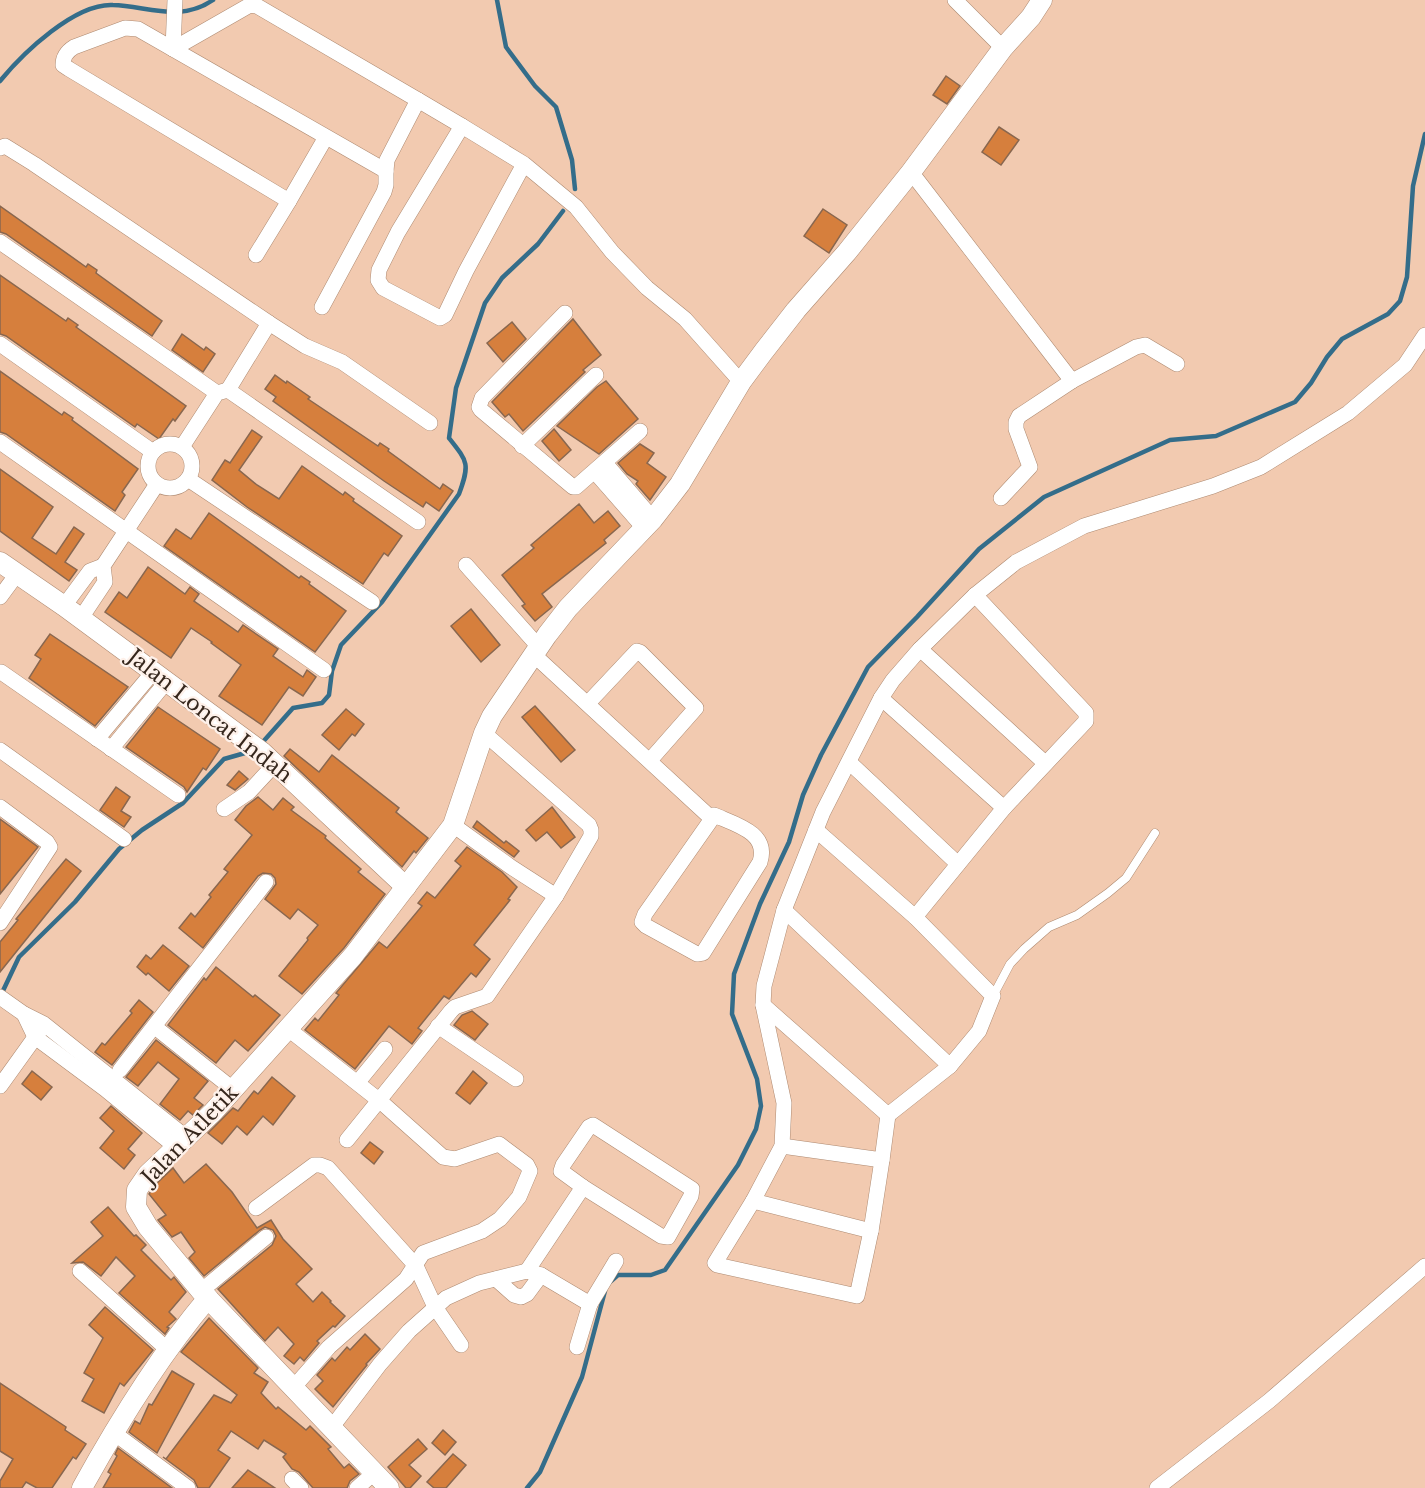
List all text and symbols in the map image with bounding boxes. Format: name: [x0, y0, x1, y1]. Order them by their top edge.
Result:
street label: Jalan Loncat Indah: [120, 642, 298, 788]
street label: Jalan Atletik: [134, 1080, 244, 1192]

